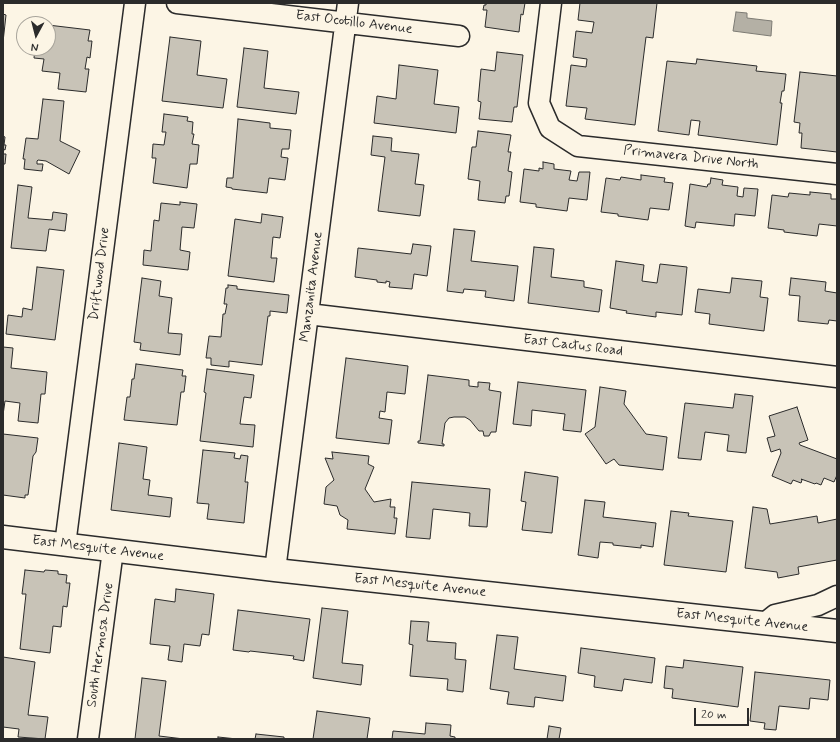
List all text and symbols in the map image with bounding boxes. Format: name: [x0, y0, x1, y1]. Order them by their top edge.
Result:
street label: East Ocotillo Avenue: [295, 8, 413, 38]
north arrow: [16, 16, 56, 56]
text: N: [30, 40, 39, 54]
street label: Primavera Drive North: [623, 143, 759, 173]
street label: Driftwood Drive: [86, 226, 114, 322]
street label: Manzanita Avenue: [297, 231, 327, 343]
street label: East Cactus Road: [522, 332, 624, 360]
street label: East Mesquite Avenue: [31, 533, 165, 565]
street label: East Mesquite Avenue: [353, 571, 487, 601]
street label: South Hermosa Drive: [84, 582, 118, 708]
street label: East Mesquite Avenue: [675, 606, 809, 636]
scale bar: [696, 700, 751, 726]
text: 20 m: [701, 707, 727, 723]

